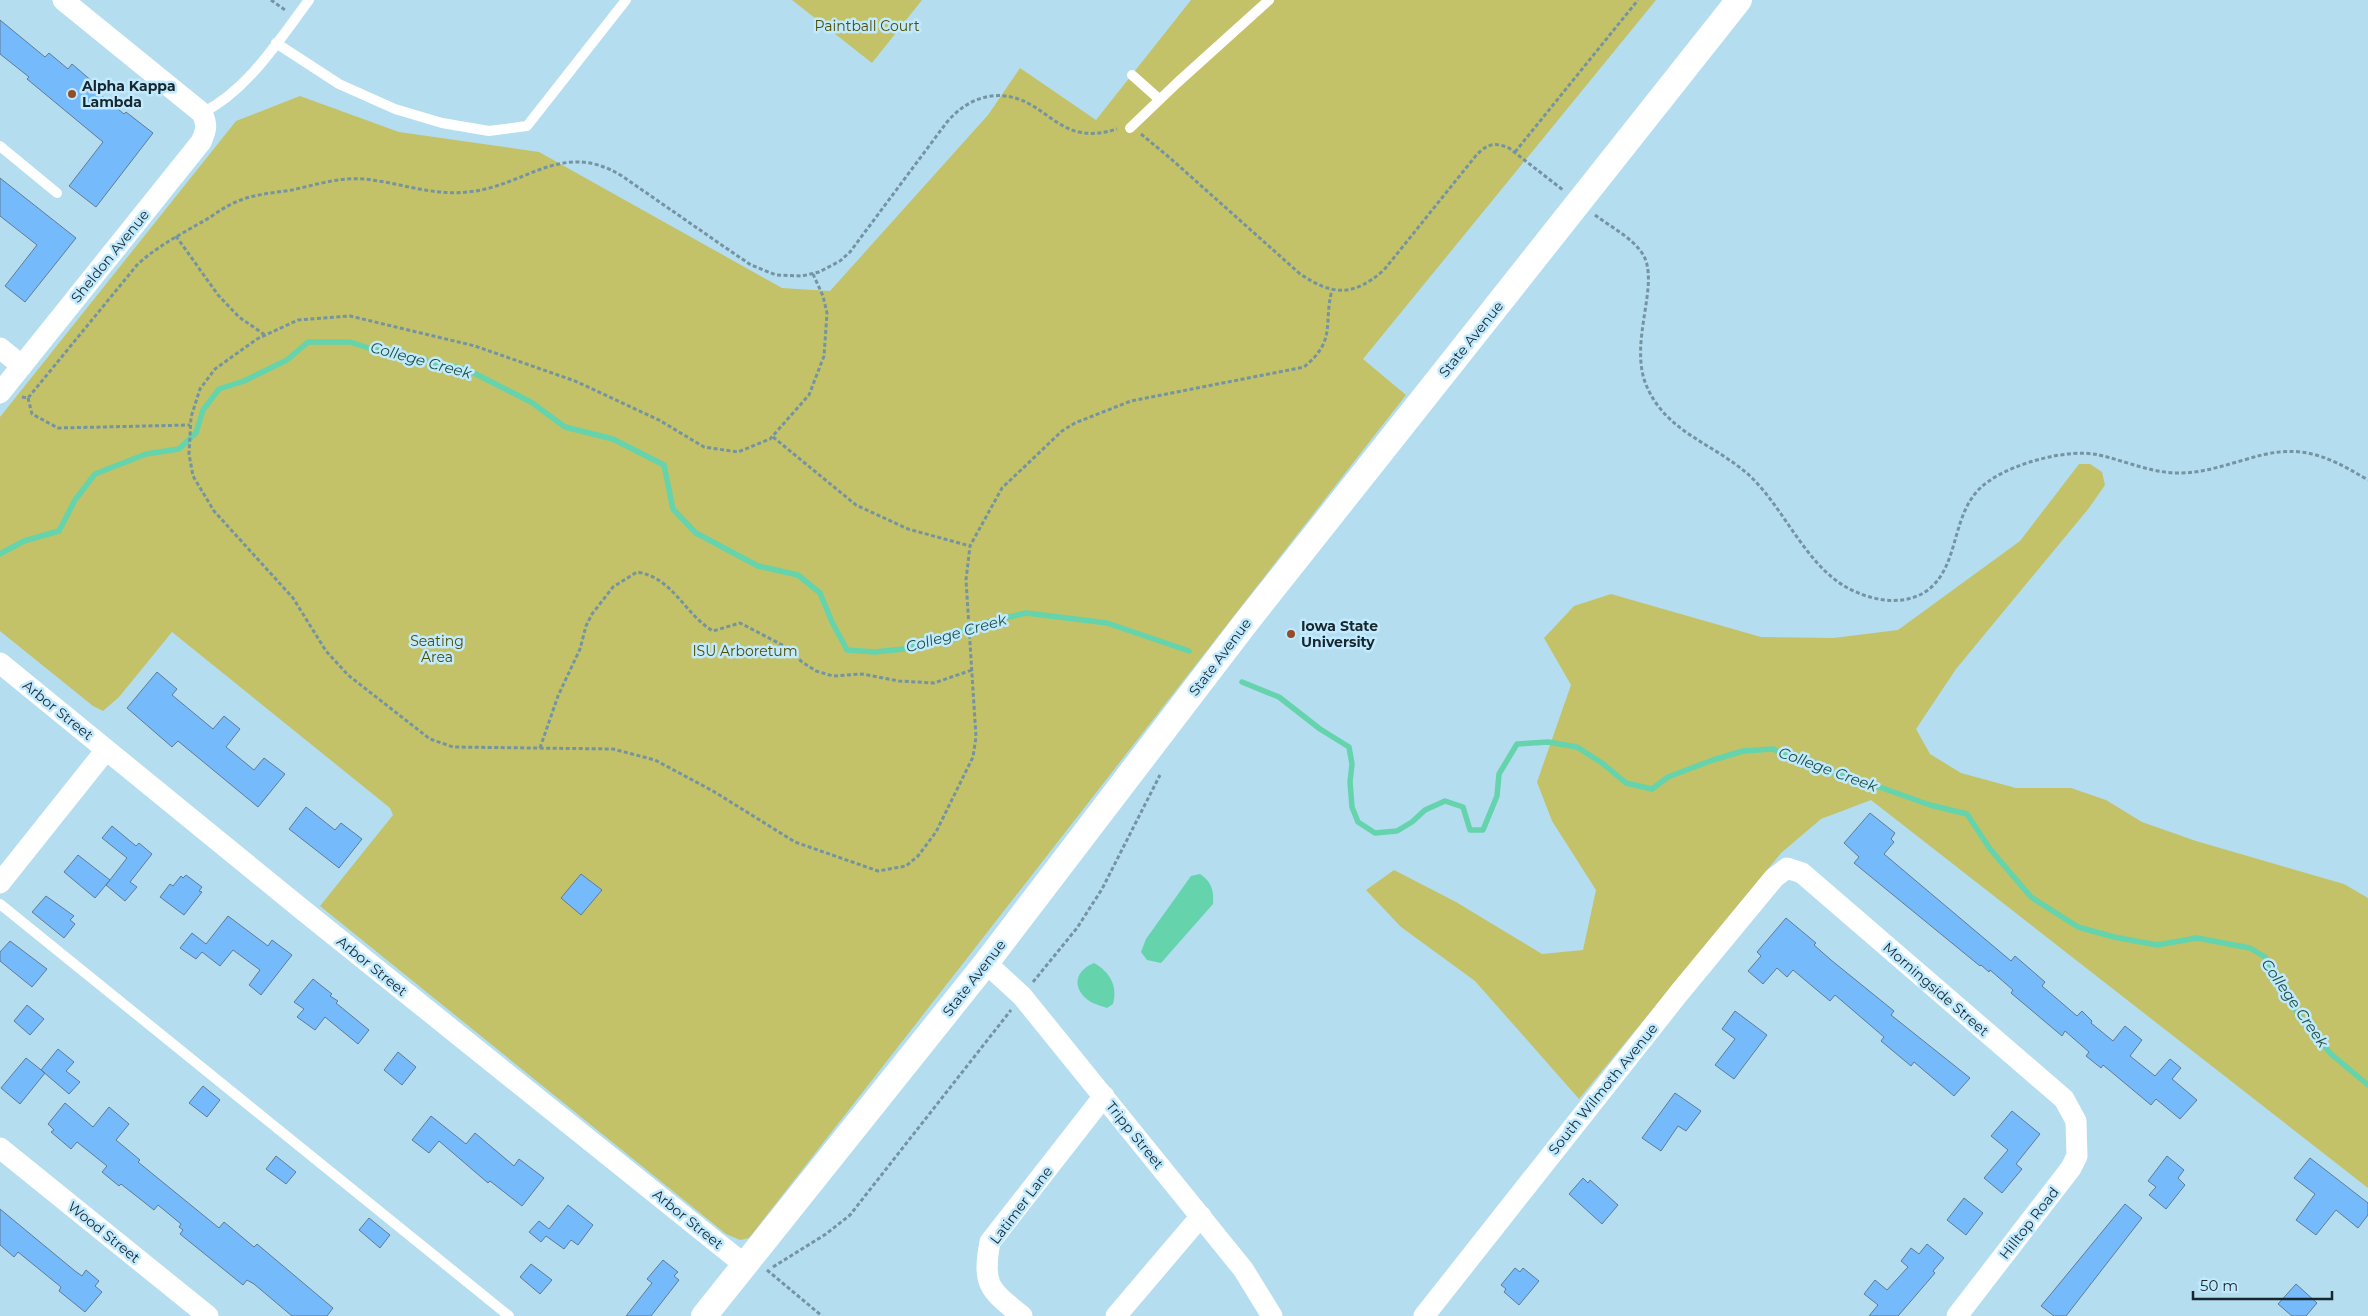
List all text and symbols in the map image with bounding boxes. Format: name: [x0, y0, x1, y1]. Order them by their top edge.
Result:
park label: Paintball Court: [814, 17, 920, 35]
place label: Alpha Kappa Lambda: [81, 77, 176, 111]
marker: Alpha Kappa Lambda: [66, 88, 78, 100]
street label: Sheldon Avenue: [67, 206, 153, 306]
street label: State Avenue: [1435, 297, 1507, 381]
water label: College Creek: [368, 337, 475, 383]
water label: College Creek: [903, 609, 1010, 656]
street label: State Avenue: [1185, 615, 1255, 699]
place label: Iowa State University: [1301, 617, 1378, 651]
marker: Iowa State University: [1285, 628, 1297, 640]
park label: Seating Area: [410, 632, 464, 666]
park label: ISU Arboretum: [692, 642, 798, 660]
street label: Arbor Street: [19, 676, 97, 744]
water label: College Creek: [1776, 742, 1881, 796]
street label: Arbor Street: [333, 932, 411, 1000]
street label: State Avenue: [938, 936, 1010, 1020]
street label: Morningside Street: [1879, 938, 1993, 1040]
water label: College Creek: [2257, 955, 2333, 1052]
street label: South Wilmoth Avenue: [1544, 1020, 1662, 1158]
street label: Tripp Street: [1102, 1097, 1168, 1173]
street label: Latimer Lane: [986, 1162, 1056, 1248]
street label: Hilltop Road: [1995, 1183, 2063, 1263]
street label: Arbor Street: [649, 1185, 727, 1253]
street label: Wood Street: [64, 1197, 144, 1267]
scale bar: [2193, 1268, 2332, 1300]
text: 50 m: [2200, 1276, 2238, 1295]

